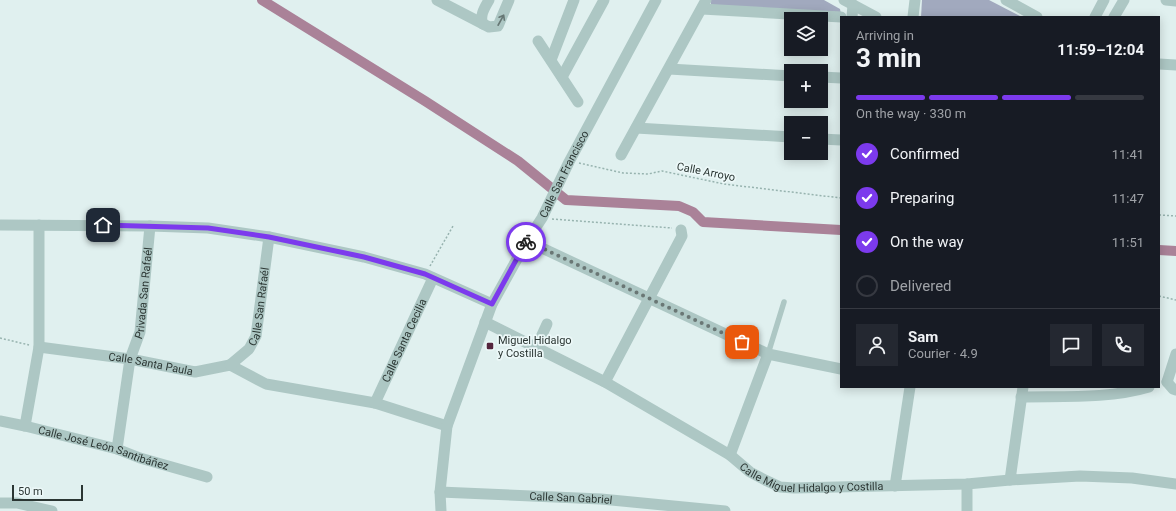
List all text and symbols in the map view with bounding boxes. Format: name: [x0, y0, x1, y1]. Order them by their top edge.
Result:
map controls: [784, 12, 828, 160]
button: layers: [784, 12, 828, 56]
one-way arrow: [497, 14, 505, 26]
text: Arriving in: [856, 28, 914, 43]
text: 11:59–12:04: [1057, 41, 1144, 59]
text: 3 min: [856, 43, 921, 73]
button: +: [784, 64, 828, 108]
text: On the way · 330 m: [856, 106, 966, 121]
button: −: [784, 116, 828, 160]
street label: Calle San Francisco: [537, 128, 591, 220]
icon: check: [856, 143, 878, 165]
text: Confirmed: [890, 145, 960, 163]
text: 11:41: [1112, 147, 1144, 162]
street label: Calle Arroyo: [676, 160, 736, 184]
icon: check: [856, 187, 878, 209]
text: Preparing: [890, 189, 954, 207]
text: 11:47: [1112, 191, 1144, 206]
pin: [86, 208, 120, 242]
icon: home: [92, 214, 114, 236]
courier: [506, 222, 546, 262]
icon: bike: [515, 231, 537, 253]
icon: check: [856, 231, 878, 253]
text: On the way: [890, 233, 964, 251]
text: 11:51: [1112, 235, 1144, 250]
street label: Privada San Rafaél: [132, 247, 154, 341]
street label: Calle San Rafaél: [245, 267, 271, 348]
text: Delivered: [890, 277, 952, 295]
street label: Calle Santa Cecilia: [379, 296, 429, 384]
button: person: [856, 324, 898, 366]
button: chat: [1050, 324, 1092, 366]
button: phone: [1102, 324, 1144, 366]
pin: [725, 325, 759, 359]
text: Sam: [908, 328, 938, 346]
icon: bag: [731, 331, 753, 353]
place label: Miguel Hidalgo y Costilla: [498, 334, 572, 360]
marker: Miguel Hidalgo y Costilla: [485, 341, 495, 351]
text: Courier · 4.9: [908, 346, 978, 361]
street label: Calle Santa Paula: [108, 350, 194, 378]
street label: Calle José León Santibáñez: [37, 423, 171, 472]
street label: Calle Miguel Hidalgo y Costilla: [737, 460, 884, 495]
scale bar: [12, 483, 83, 502]
text: 50 m: [18, 485, 43, 498]
street label: Calle San Gabriel: [529, 489, 613, 507]

